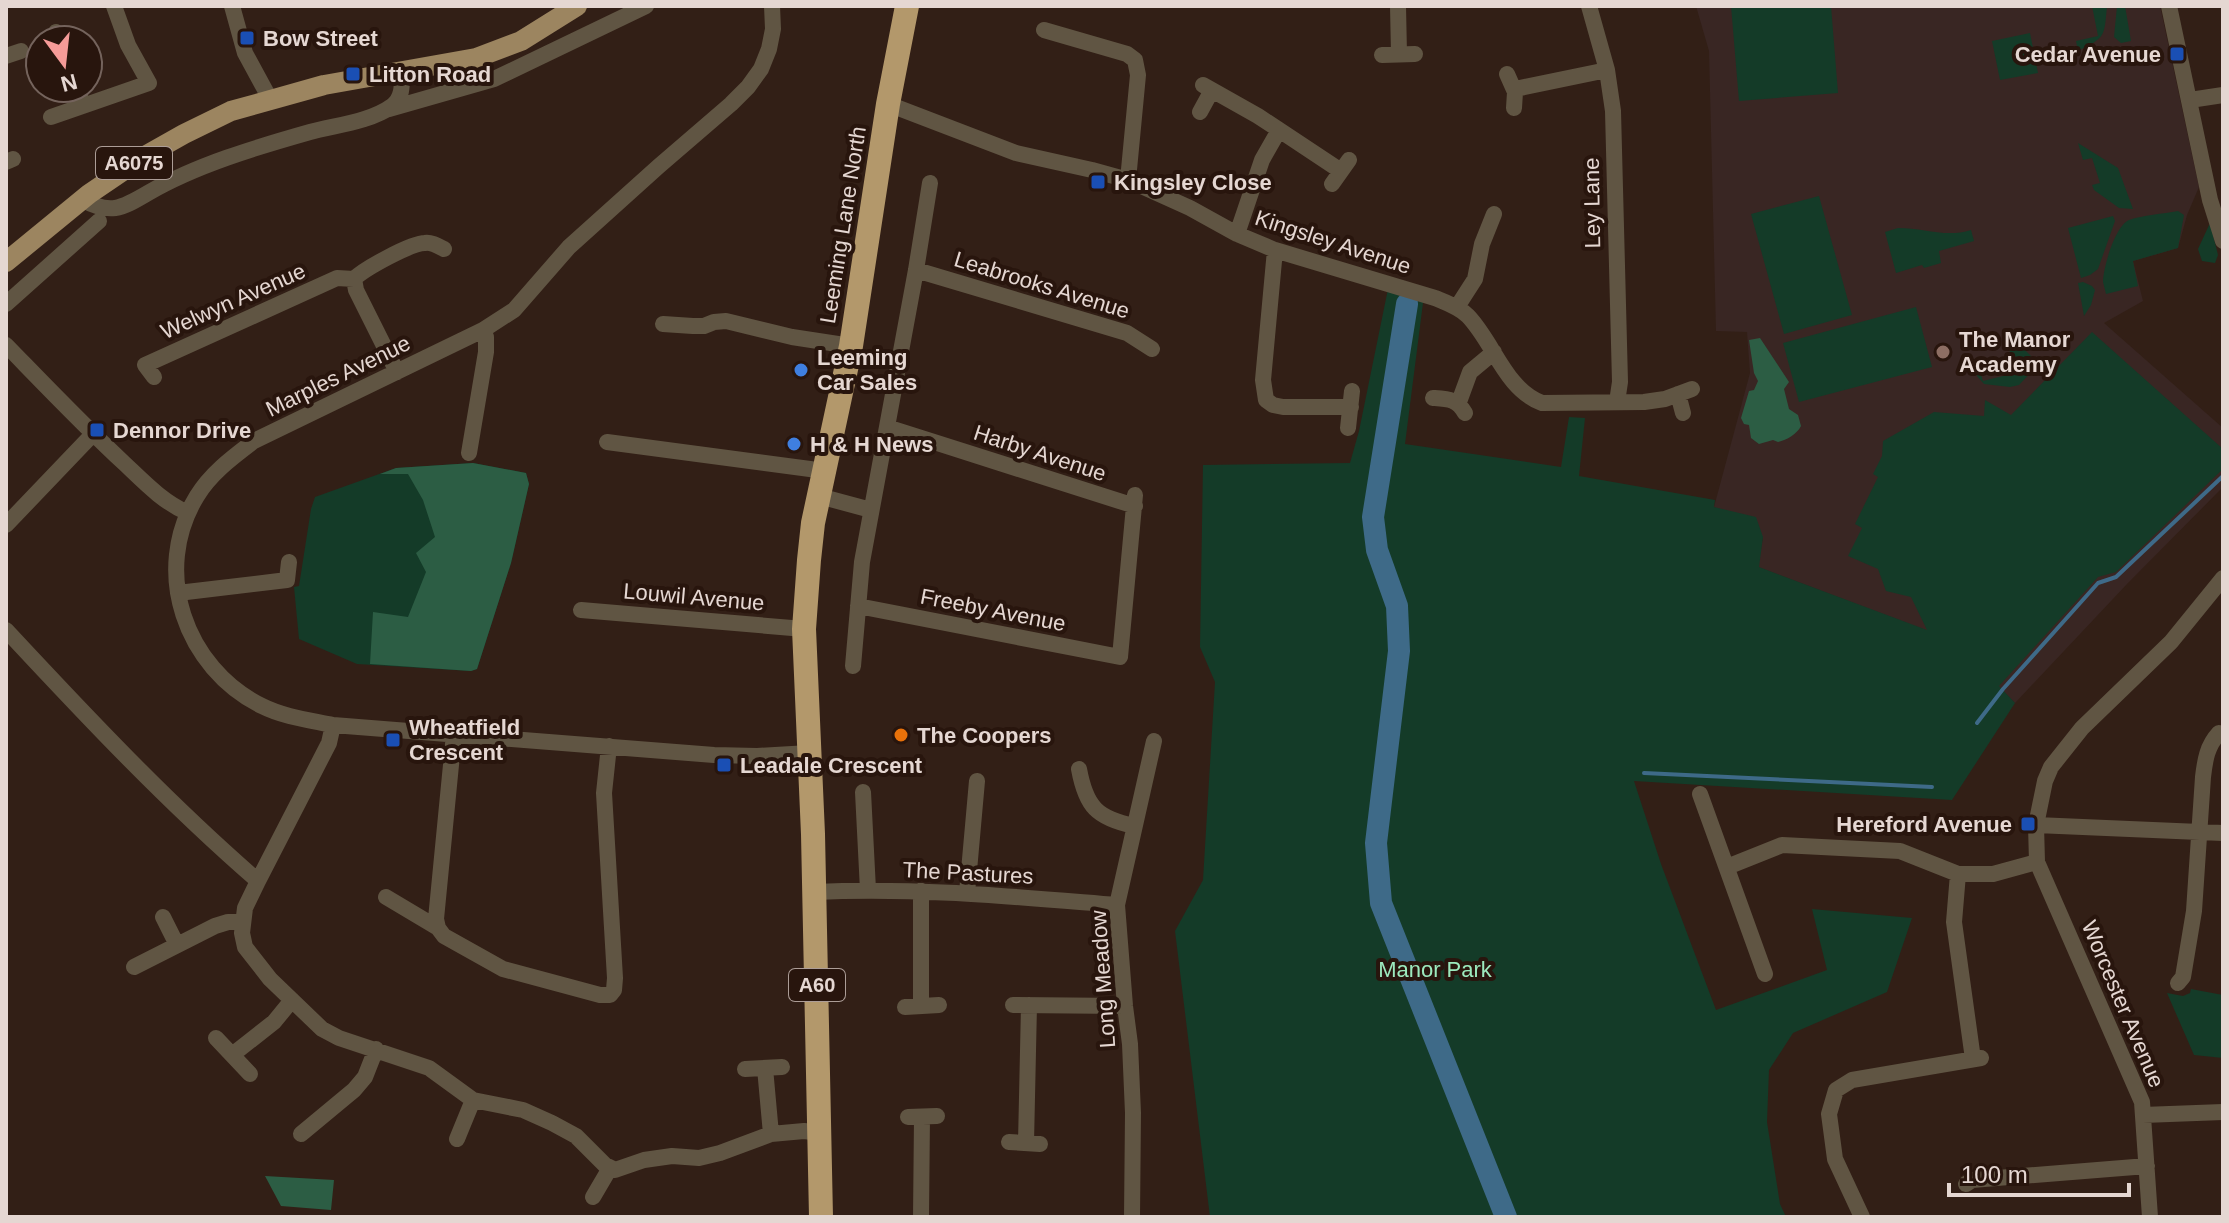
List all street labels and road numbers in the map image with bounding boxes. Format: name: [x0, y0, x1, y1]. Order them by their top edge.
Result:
street label: Leeming Lane North: [815, 125, 871, 325]
road number: A6075: [96, 147, 172, 179]
street label: Ley Lane: [1579, 158, 1605, 248]
street label: Kingsley Avenue: [1252, 205, 1414, 279]
street label: Leabrooks Avenue: [951, 246, 1133, 324]
street label: Welwyn Avenue: [157, 258, 309, 344]
street label: Marples Avenue: [262, 330, 414, 422]
street label: Harby Avenue: [971, 420, 1109, 486]
street label: Louwil Avenue: [622, 578, 766, 616]
street label: Freeby Avenue: [918, 584, 1068, 636]
street label: The Pastures: [902, 857, 1034, 889]
street label: Long Meadow: [1086, 909, 1120, 1049]
street label: Worcester Avenue: [2077, 917, 2169, 1091]
road number: A60: [789, 969, 845, 1001]

